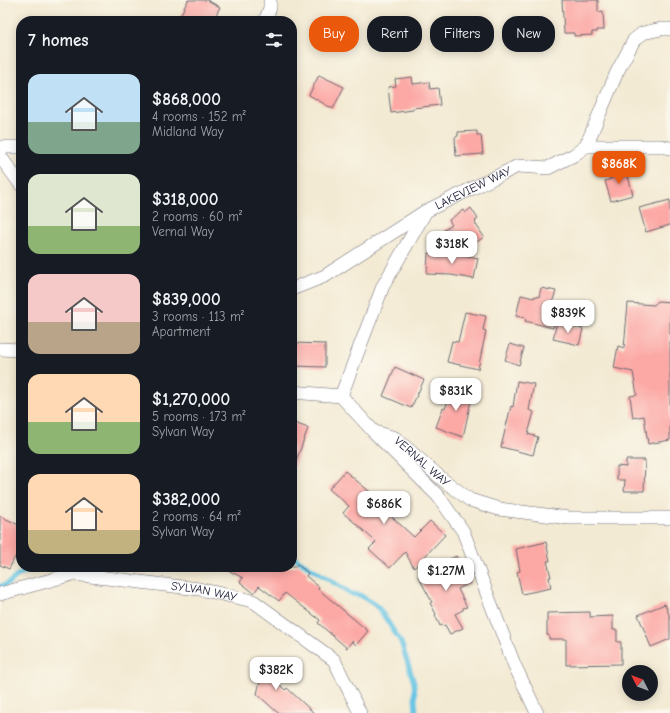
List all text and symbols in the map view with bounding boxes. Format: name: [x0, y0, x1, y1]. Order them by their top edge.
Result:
chip: Buy: [309, 16, 359, 52]
chip: Rent: [367, 16, 422, 52]
chip: Filters: [430, 16, 494, 52]
chip: New: [502, 16, 555, 52]
icon: filters: [263, 29, 285, 51]
text: 7 homes: [28, 31, 89, 50]
icon: home: [60, 90, 108, 138]
text: $868,000: [152, 90, 221, 109]
text: 4 rooms · 152 m²: [152, 109, 246, 124]
text: Midland Way: [152, 124, 224, 139]
pin: $868K: [591, 151, 647, 185]
text: $868K: [601, 156, 637, 171]
street label: LAKEVIEW WAY: [433, 163, 514, 212]
icon: home: [60, 190, 108, 238]
text: $318,000: [152, 190, 218, 209]
text: 2 rooms · 60 m²: [152, 209, 242, 224]
text: Vernal Way: [152, 224, 214, 239]
pin: $318K: [424, 231, 480, 265]
text: $318K: [435, 236, 469, 251]
icon: home: [60, 290, 108, 338]
text: $839,000: [152, 290, 221, 309]
pin: $839K: [540, 300, 596, 334]
text: $839K: [550, 305, 586, 320]
text: 3 rooms · 113 m²: [152, 309, 244, 324]
text: Apartment: [152, 324, 210, 339]
pin: $831K: [428, 378, 484, 412]
text: $831K: [439, 383, 473, 398]
icon: home: [60, 390, 108, 438]
text: $1,270,000: [152, 390, 230, 409]
text: 5 rooms · 173 m²: [152, 409, 245, 424]
text: Sylvan Way: [152, 424, 214, 439]
street label: VERNAL WAY: [392, 434, 453, 490]
icon: home: [60, 490, 108, 538]
text: $382,000: [152, 490, 220, 509]
pin: $686K: [356, 491, 412, 525]
text: $686K: [366, 496, 402, 511]
text: 2 rooms · 64 m²: [152, 509, 241, 524]
text: Sylvan Way: [152, 524, 214, 539]
pin: $1.27M: [413, 558, 479, 592]
text: $1.27M: [427, 563, 465, 578]
street label: SYLVAN WAY: [170, 579, 239, 604]
pin: $382K: [248, 657, 304, 691]
text: $382K: [259, 662, 293, 677]
north arrow: [622, 665, 658, 701]
map controls: [622, 665, 658, 701]

